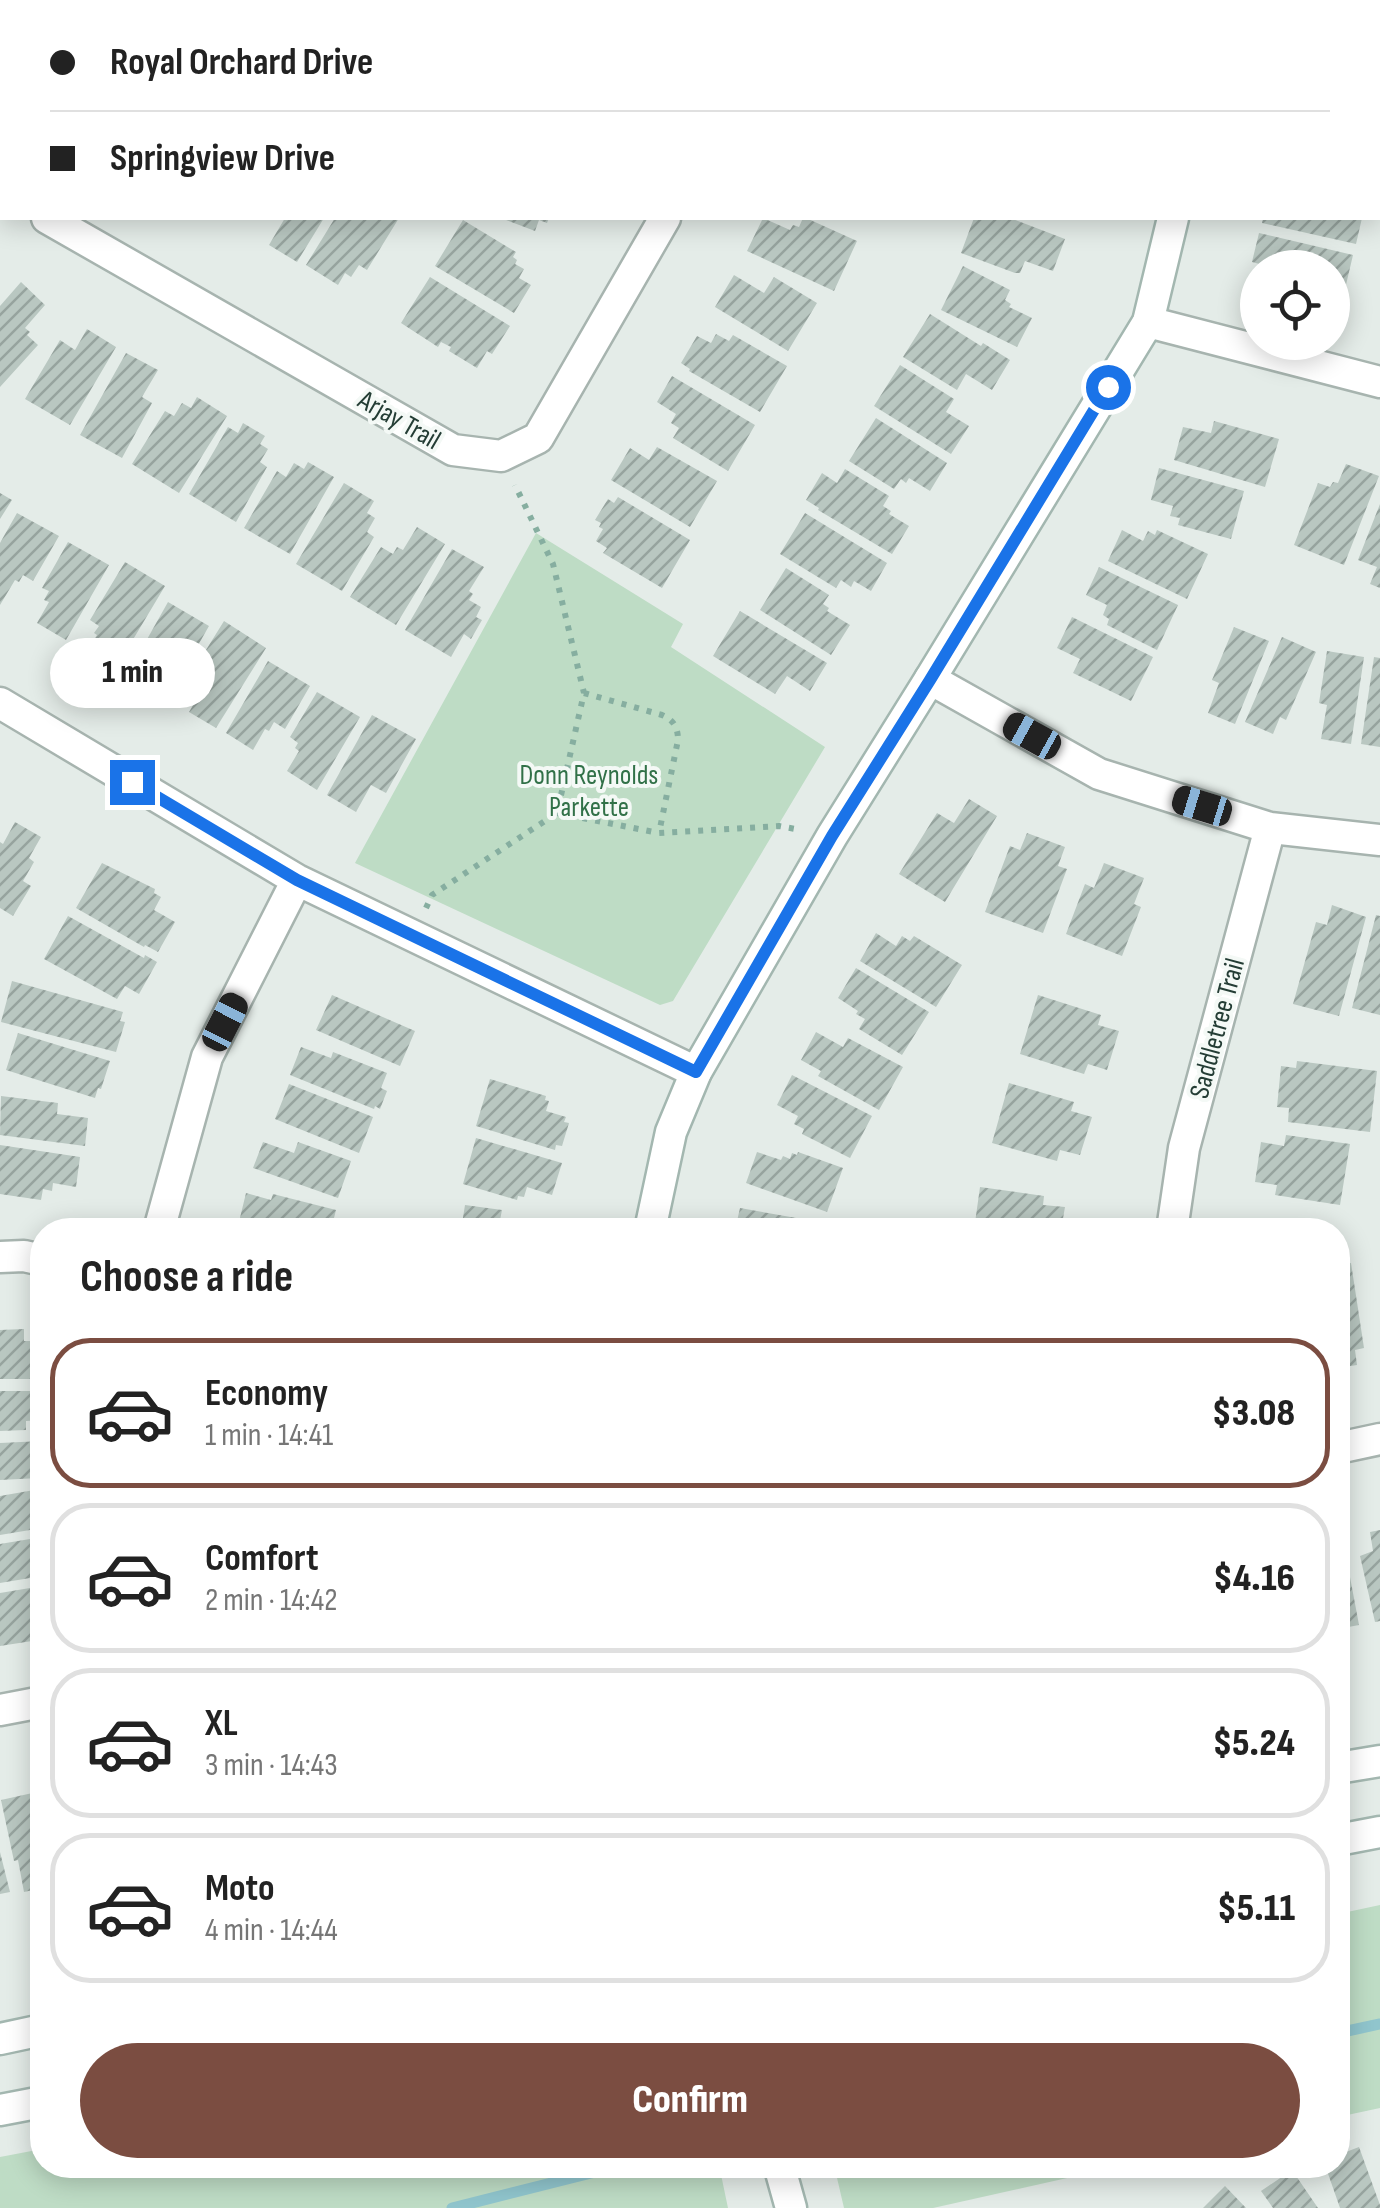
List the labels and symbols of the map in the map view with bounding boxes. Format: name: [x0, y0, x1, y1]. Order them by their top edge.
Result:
route start: [1086, 365, 1131, 410]
street label: Arjay Trail: [351, 383, 446, 457]
callout: 1 min: [49, 637, 214, 707]
car: [998, 708, 1066, 764]
park label: Donn Reynolds Parkette: [520, 759, 658, 824]
route end: [110, 760, 155, 805]
car: [1169, 783, 1235, 829]
street label: Saddletree Trail: [1183, 955, 1252, 1102]
car: [198, 988, 252, 1056]

